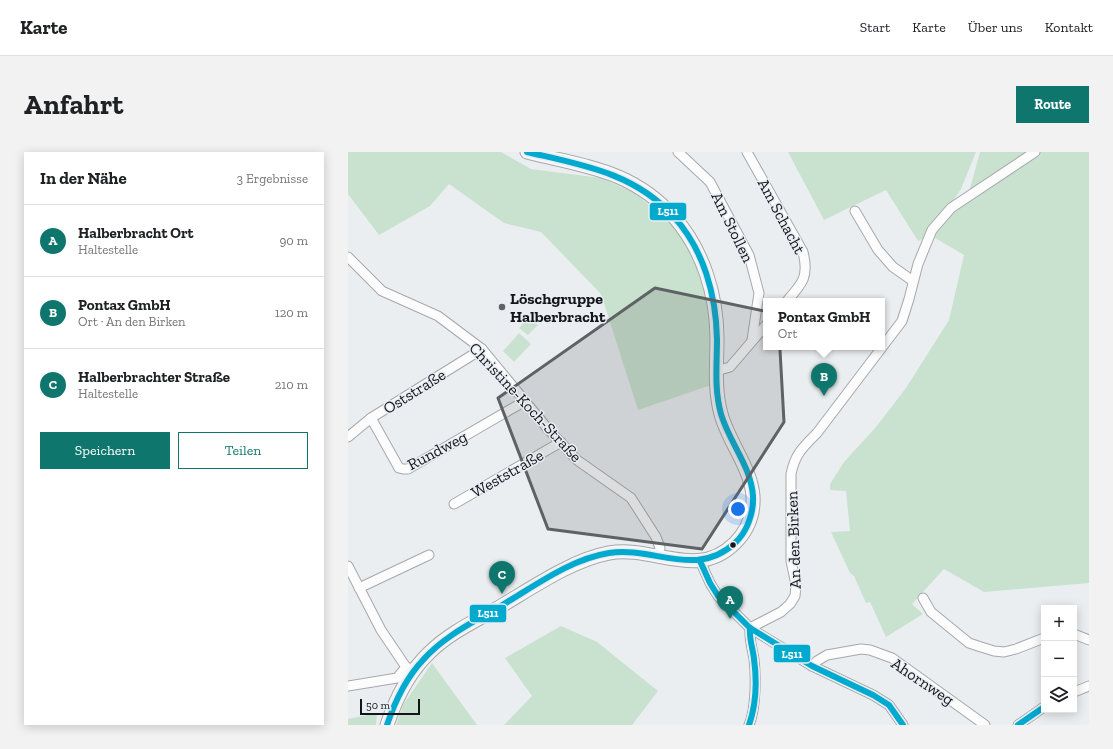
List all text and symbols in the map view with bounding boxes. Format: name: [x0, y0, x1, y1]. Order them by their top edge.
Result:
text: Karte: [20, 16, 68, 39]
text: Start: [860, 19, 890, 36]
text: Karte: [912, 19, 946, 36]
text: Über uns: [968, 19, 1023, 36]
text: Kontakt: [1045, 19, 1093, 36]
button: Route: [1016, 86, 1089, 123]
text: Anfahrt: [24, 88, 123, 121]
text: In der Nähe: [40, 168, 127, 188]
text: 3 Ergebnisse: [237, 171, 308, 186]
street label: Am Schacht: [754, 175, 809, 257]
street label: Am Stollen: [707, 189, 758, 266]
line badge: L511: [649, 202, 687, 221]
text: L511: [658, 205, 679, 218]
text: Halberbracht Ort: [78, 224, 194, 242]
text: A: [49, 233, 57, 248]
text: 90 m: [279, 233, 308, 248]
text: Haltestelle: [78, 242, 138, 257]
place label: Löschgruppe Halberbracht: [510, 289, 606, 326]
text: Pontax GmbH: [78, 296, 171, 314]
popup: [763, 298, 885, 350]
marker: Löschgruppe Halberbracht: [497, 302, 507, 312]
text: B: [49, 305, 57, 320]
text: 120 m: [275, 305, 308, 320]
text: Pontax GmbH: [778, 308, 870, 326]
text: Ort · An den Birken: [78, 314, 186, 329]
text: Ort: [778, 326, 797, 341]
street label: Christine-Koch-Straße: [465, 339, 586, 466]
pin: B: [811, 363, 837, 396]
street label: Oststraße: [380, 365, 449, 418]
text: Halberbrachter Straße: [78, 368, 230, 386]
text: C: [49, 377, 57, 392]
text: 210 m: [275, 377, 308, 392]
text: Haltestelle: [78, 386, 138, 401]
street label: Rundweg: [404, 427, 471, 474]
button: Speichern: [40, 432, 170, 469]
button: Teilen: [178, 432, 308, 469]
street label: Weststraße: [468, 445, 547, 502]
street label: An den Birken: [782, 490, 805, 589]
your location: [728, 499, 748, 519]
unlabelled marker: [728, 540, 738, 550]
pin: C: [489, 561, 515, 594]
pin: A: [717, 586, 743, 619]
line badge: L511: [469, 604, 507, 623]
map controls: [1041, 605, 1077, 713]
button: +: [1041, 605, 1077, 641]
text: L511: [478, 607, 499, 620]
button: −: [1041, 641, 1077, 677]
line badge: L511: [773, 644, 811, 663]
text: L511: [782, 648, 803, 661]
street label: Ahornweg: [888, 654, 958, 709]
button: layers: [1041, 677, 1077, 713]
scale bar: [360, 697, 420, 716]
text: 50 m: [366, 699, 390, 712]

